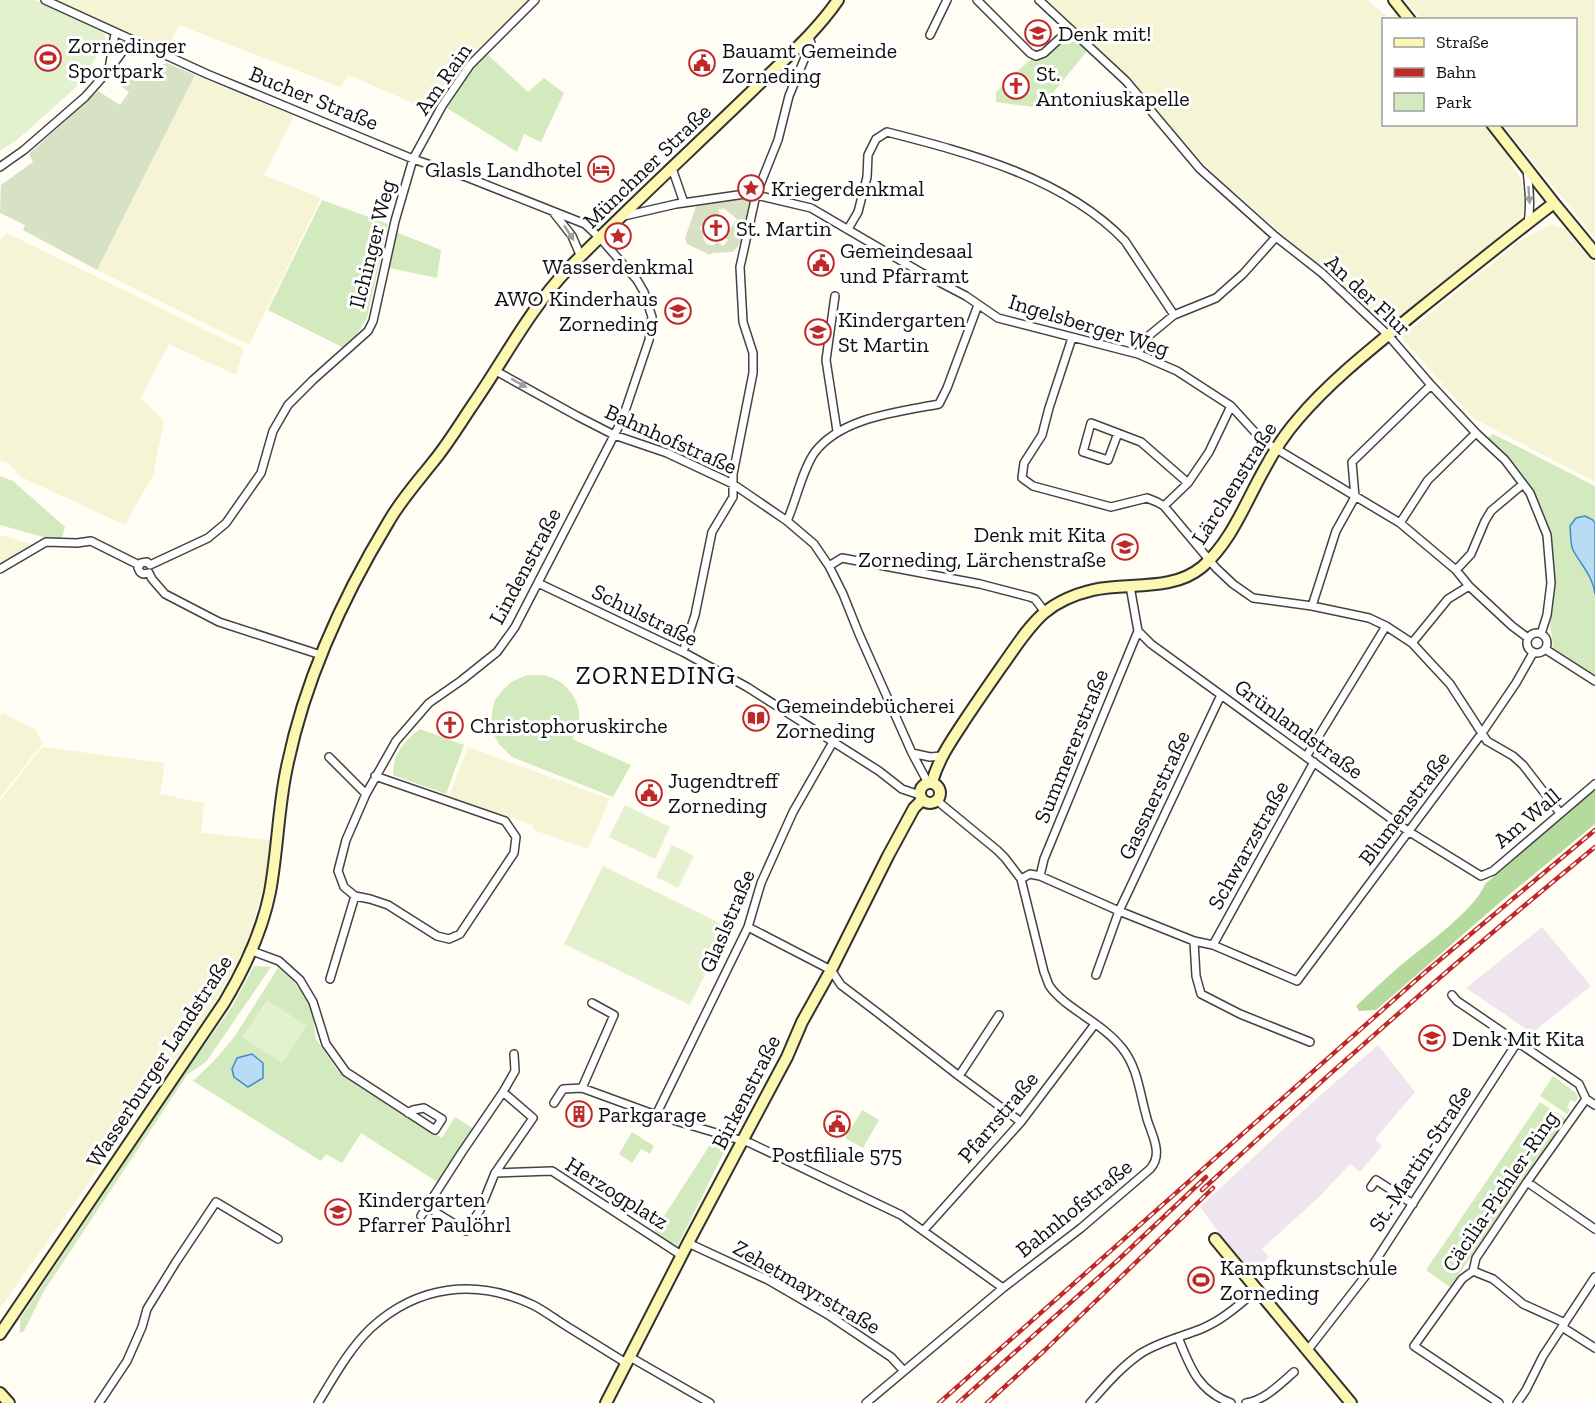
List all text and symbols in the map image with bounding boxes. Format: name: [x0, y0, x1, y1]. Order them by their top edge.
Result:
school or university icon: Denk mit!: [1023, 18, 1053, 48]
legend: [1382, 18, 1577, 126]
place label: Denk mit!: [1058, 20, 1151, 47]
text: Straße: [1436, 31, 1489, 53]
place label: Zornedinger Sportpark: [68, 32, 187, 84]
place label: Bauamt Gemeinde Zorneding: [722, 37, 897, 89]
street label: Am Rain: [409, 38, 478, 120]
sports icon: Zornedinger Sportpark: [33, 43, 63, 73]
public building icon: Bauamt Gemeinde Zorneding: [687, 48, 717, 78]
street label: Bucher Straße: [246, 60, 382, 136]
place label: St. Antoniuskapelle: [1036, 60, 1190, 112]
text: Bahn: [1436, 61, 1477, 83]
church icon: St. Antoniuskapelle: [1001, 71, 1031, 101]
text: Park: [1436, 91, 1472, 113]
street label: Münchner Straße: [577, 98, 717, 234]
hotel icon: Glasls Landhotel: [586, 154, 616, 184]
place label: Glasls Landhotel: [425, 156, 582, 183]
place icon: Kriegerdenkmal: [736, 173, 766, 203]
place label: Kriegerdenkmal: [771, 175, 925, 202]
street label: Ilchinger Weg: [343, 177, 401, 311]
one-way arrow: [1525, 186, 1534, 205]
church icon: St. Martin: [701, 213, 731, 243]
place label: St. Martin: [736, 215, 832, 242]
place icon: Wasserdenkmal: [603, 221, 633, 251]
one-way arrow: [563, 225, 574, 241]
place label: Gemeindesaal und Pfarramt: [840, 237, 973, 289]
public building icon: Gemeindesaal und Pfarramt: [806, 248, 836, 278]
street label: An der Flur: [1319, 248, 1417, 342]
place label: Wasserdenkmal: [543, 253, 694, 280]
place label: AWO Kinderhaus Zorneding: [495, 285, 658, 337]
street label: Ingelsberger Weg: [1005, 288, 1173, 362]
school or university icon: AWO Kinderhaus Zorneding: [663, 296, 693, 326]
place label: Kindergarten St Martin: [838, 306, 966, 358]
school or university icon: Kindergarten St Martin: [803, 317, 833, 347]
one-way arrow: [511, 378, 528, 388]
street label: Bahnhofstraße: [601, 398, 741, 480]
street label: Lärchenstraße: [1186, 417, 1282, 549]
street label: Lindenstraße: [483, 503, 567, 629]
place label: Denk mit Kita Zorneding, Lärchenstraße: [858, 521, 1106, 573]
school or university icon: Denk mit Kita Zorneding, Lärchenstraße: [1110, 532, 1140, 562]
street label: Schulstraße: [588, 578, 702, 652]
district label: ZORNEDING: [576, 659, 736, 691]
street label: Summererstraße: [1028, 665, 1114, 827]
street label: Grünlandstraße: [1229, 673, 1369, 785]
place label: Gemeindebücherei Zorneding: [776, 692, 955, 744]
library icon: Gemeindebücherei Zorneding: [741, 703, 771, 733]
church icon: Christophoruskirche: [435, 710, 465, 740]
place label: Christophoruskirche: [470, 712, 668, 739]
street label: Gassnerstraße: [1112, 726, 1196, 864]
street label: Blumenstraße: [1352, 746, 1456, 870]
place label: Jugendtreff Zorneding: [668, 767, 780, 819]
street label: Schwarzstraße: [1202, 776, 1294, 914]
public building icon: Jugendtreff Zorneding: [634, 778, 664, 808]
street label: Am Wall: [1488, 782, 1566, 854]
street label: Glaslstraße: [693, 865, 761, 977]
street label: Wasserburger Landstraße: [80, 950, 238, 1172]
school or university icon: Denk Mit Kita: [1417, 1023, 1447, 1053]
place label: Denk Mit Kita: [1452, 1025, 1585, 1052]
street label: Birkenstraße: [706, 1030, 786, 1154]
street label: Pfarrstraße: [952, 1066, 1044, 1168]
street label: St.-Martin-Straße: [1363, 1080, 1477, 1236]
building icon: Parkgarage: [564, 1099, 594, 1129]
place label: Parkgarage: [598, 1101, 706, 1128]
street label: Cäcilia-Pichler-Ring: [1436, 1105, 1564, 1277]
public building icon: Postfiliale 575: [822, 1109, 852, 1139]
place label: Postfiliale 575: [772, 1141, 902, 1168]
street label: Herzogplatz: [561, 1151, 673, 1235]
street label: Bahnhofstraße: [1010, 1153, 1138, 1263]
place label: Kindergarten Pfarrer Paulöhrl: [358, 1186, 511, 1238]
school or university icon: Kindergarten Pfarrer Paulöhrl: [323, 1197, 353, 1227]
street label: Zehetmayrstraße: [728, 1234, 886, 1340]
place label: Kampfkunstschule Zorneding: [1220, 1254, 1397, 1306]
sports icon: Kampfkunstschule Zorneding: [1186, 1265, 1216, 1295]

